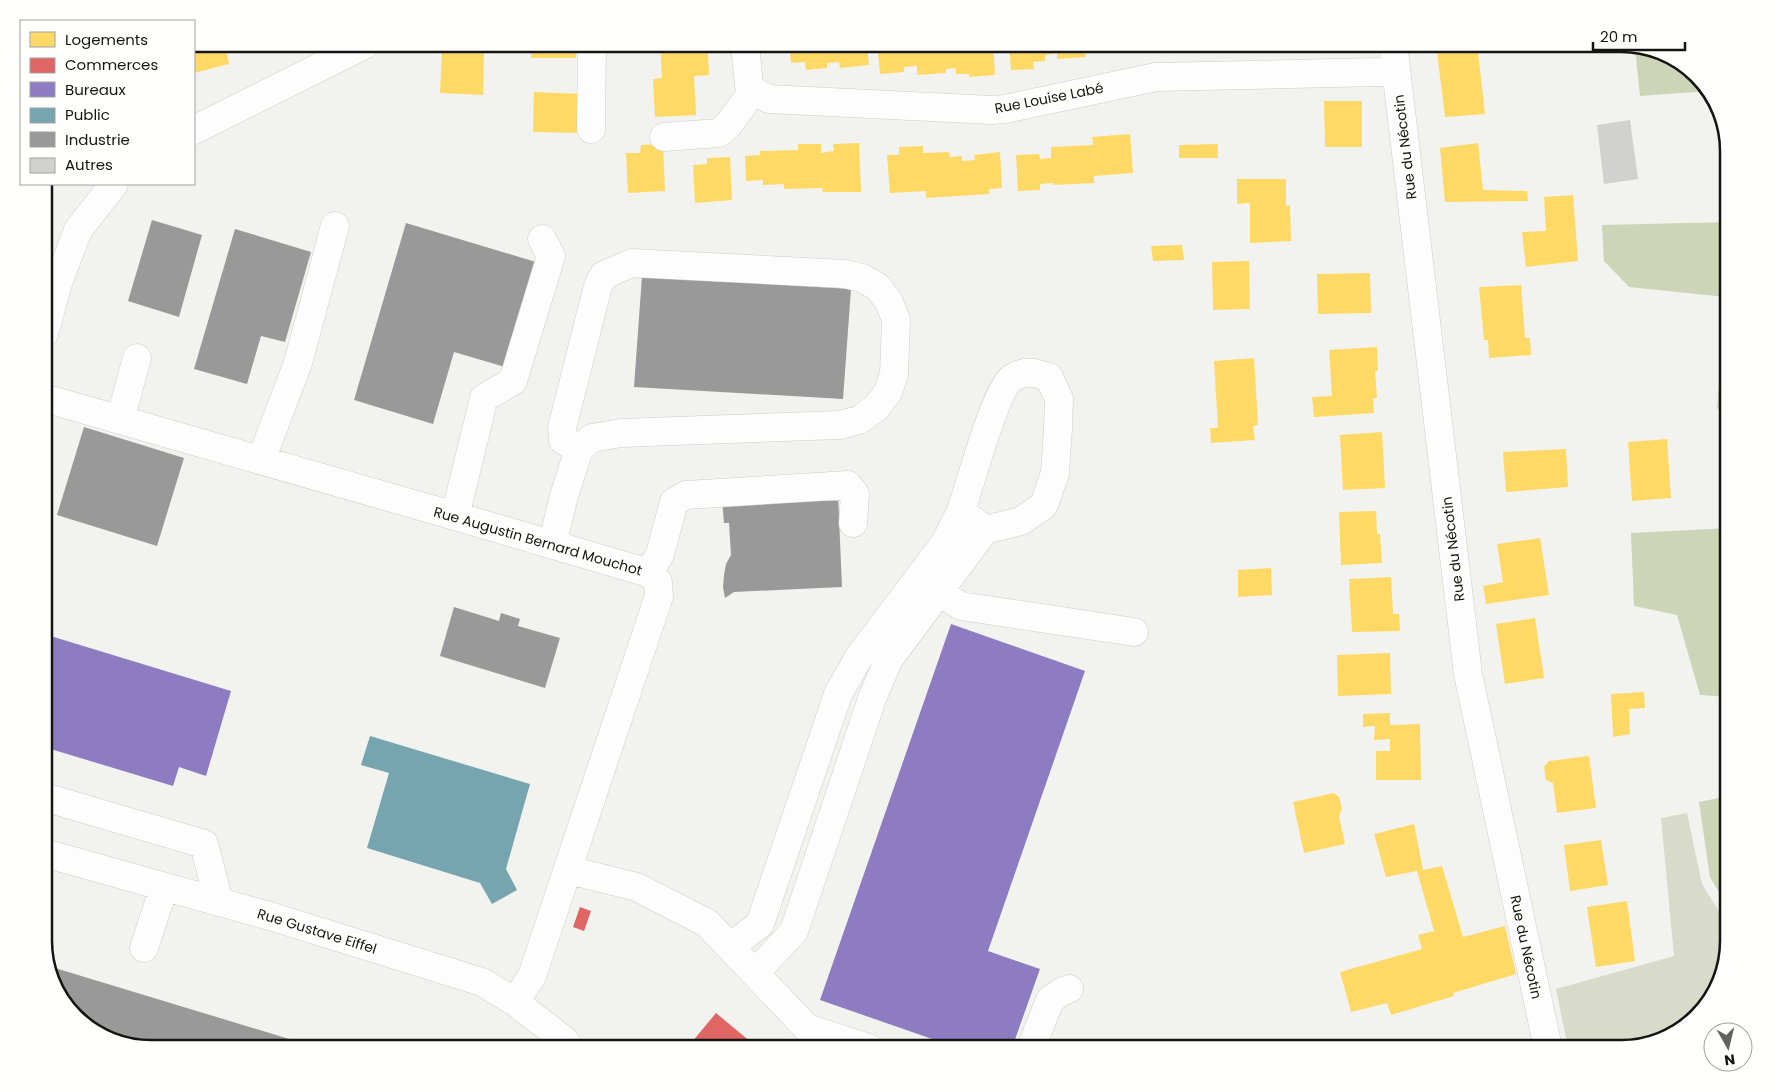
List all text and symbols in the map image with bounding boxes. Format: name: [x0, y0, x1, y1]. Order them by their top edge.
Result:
legend: [20, 20, 195, 185]
scale bar: [1593, 20, 1686, 52]
text: 20 m: [1600, 26, 1638, 47]
text: Logements: [65, 29, 148, 50]
text: Commerces: [65, 54, 158, 75]
street label: Rue Louise Labé: [993, 78, 1106, 118]
text: Bureaux: [65, 79, 126, 100]
street label: Rue du Nécotin: [1389, 93, 1421, 201]
text: Public: [65, 104, 110, 125]
text: Industrie: [65, 129, 130, 150]
text: Autres: [65, 154, 113, 175]
street label: Rue du Nécotin: [1437, 495, 1469, 603]
street label: Rue Augustin Bernard Mouchot: [431, 502, 645, 580]
street label: Rue du Nécotin: [1505, 893, 1547, 1001]
street label: Rue Gustave Eiffel: [255, 903, 379, 959]
north arrow: [1703, 1022, 1753, 1072]
text: N: [1723, 1049, 1736, 1071]

